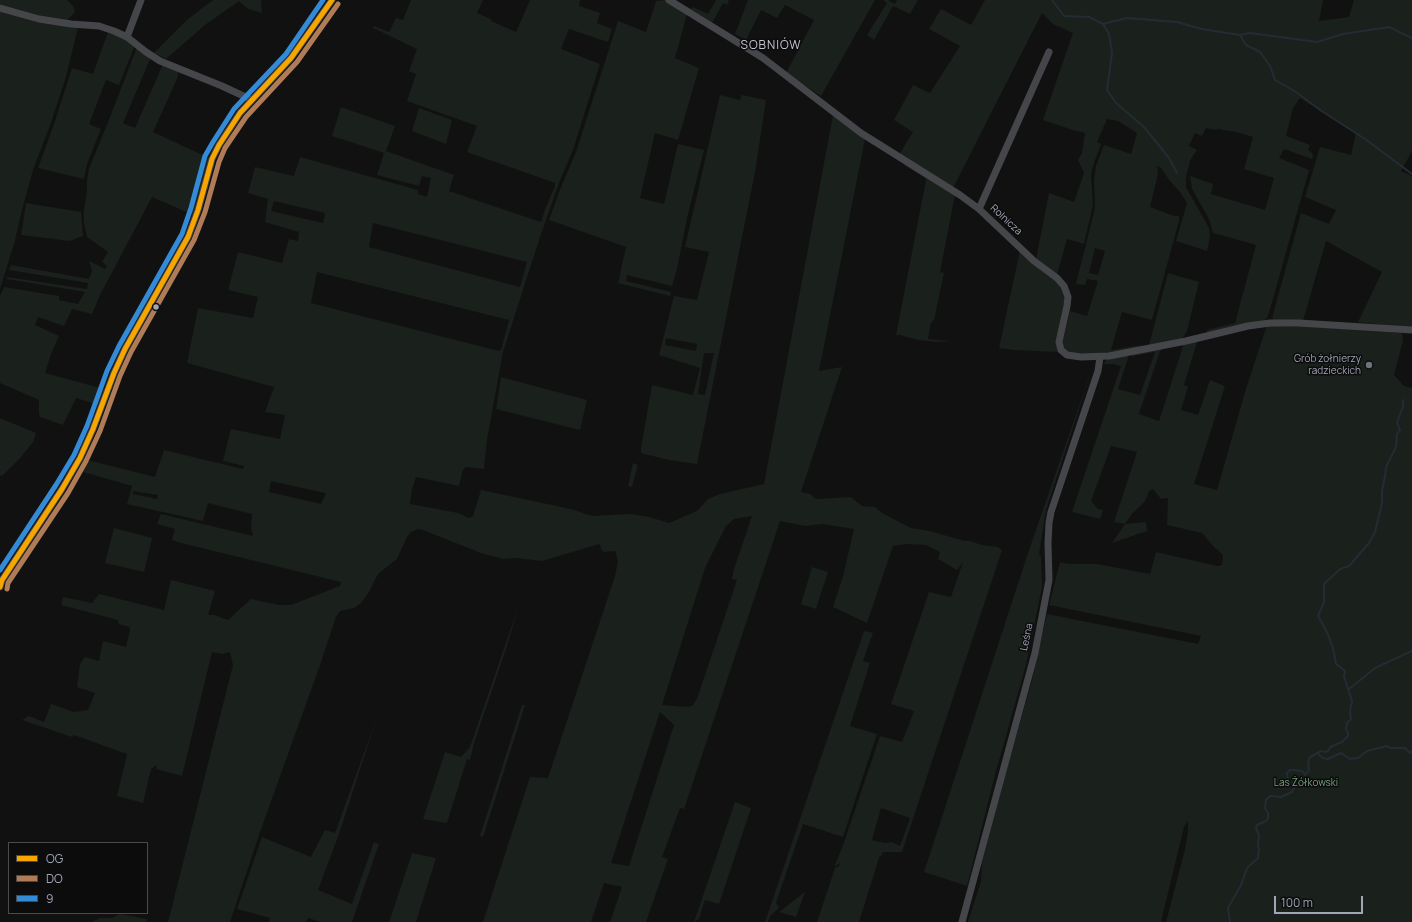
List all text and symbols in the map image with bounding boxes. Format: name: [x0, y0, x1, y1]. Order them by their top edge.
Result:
district label: SOBNIÓW: [741, 39, 801, 53]
street label: Rolnicza: [988, 202, 1024, 238]
unlabelled marker: [151, 302, 161, 312]
place label: Grób żołnierzy radzieckich: [1294, 353, 1361, 376]
marker: Grób żołnierzy radzieckich: [1364, 360, 1374, 370]
street label: Leśna: [1018, 622, 1036, 652]
park label: Las Żółkowski: [1274, 777, 1338, 789]
legend: [8, 842, 148, 914]
text: OG: [46, 850, 63, 867]
text: DO: [46, 870, 63, 887]
scale bar: [1276, 888, 1365, 914]
text: 9: [46, 890, 53, 907]
text: 100 m: [1281, 894, 1313, 911]

